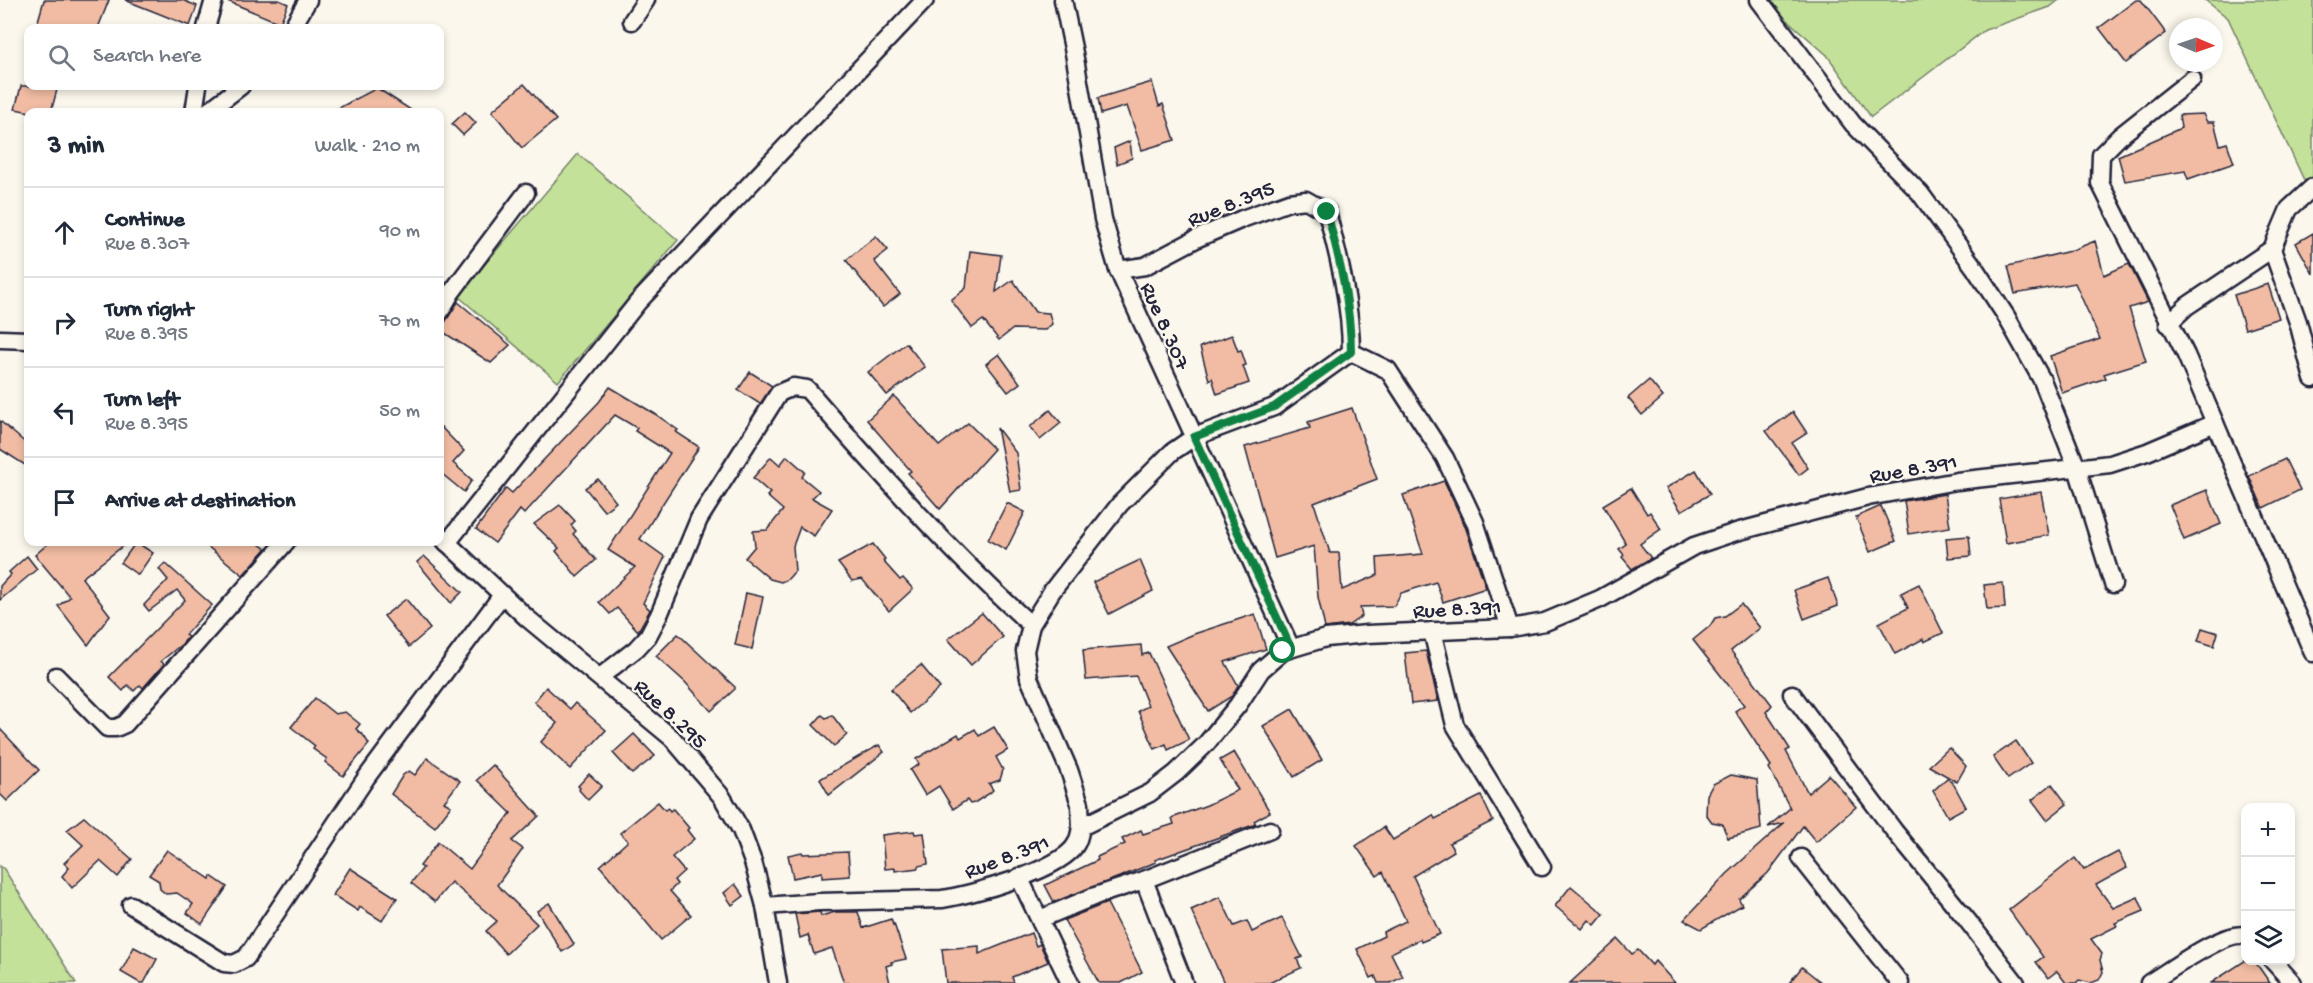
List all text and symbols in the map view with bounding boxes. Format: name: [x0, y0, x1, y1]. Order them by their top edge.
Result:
north arrow: [2169, 18, 2223, 72]
search box: [24, 24, 444, 90]
icon: search: [45, 41, 78, 74]
text: Search here: [93, 44, 201, 70]
text: 3 min: [48, 132, 104, 163]
text: Walk · 210 m: [315, 136, 420, 159]
street label: Rue 8.395: [1184, 177, 1279, 235]
route end: [1313, 198, 1339, 224]
text: Continue: [105, 208, 185, 234]
icon: ahead: [48, 216, 81, 249]
text: 90 m: [380, 221, 420, 244]
text: Rue 8.307: [105, 234, 189, 257]
street label: Rue 8.307: [1133, 279, 1194, 375]
text: Turn right: [105, 298, 193, 324]
icon: right: [48, 306, 81, 339]
text: 70 m: [379, 311, 420, 334]
text: Rue 8.395: [105, 324, 188, 347]
text: Turn left: [105, 388, 179, 414]
icon: left: [48, 396, 81, 429]
text: 50 m: [379, 401, 420, 424]
text: Rue 8.395: [105, 414, 188, 437]
street label: Rue 8.391: [1868, 450, 1960, 491]
icon: arrive: [48, 486, 81, 519]
text: Arrive at destination: [105, 489, 295, 515]
street label: Rue 8.391: [1412, 596, 1502, 626]
route start: [1269, 637, 1295, 663]
street label: Rue 8.295: [627, 674, 711, 755]
map controls: [2241, 803, 2295, 965]
button: +: [2241, 803, 2295, 857]
street label: Rue 8.391: [961, 831, 1053, 887]
button: −: [2241, 857, 2295, 911]
button: layers: [2241, 911, 2295, 965]

